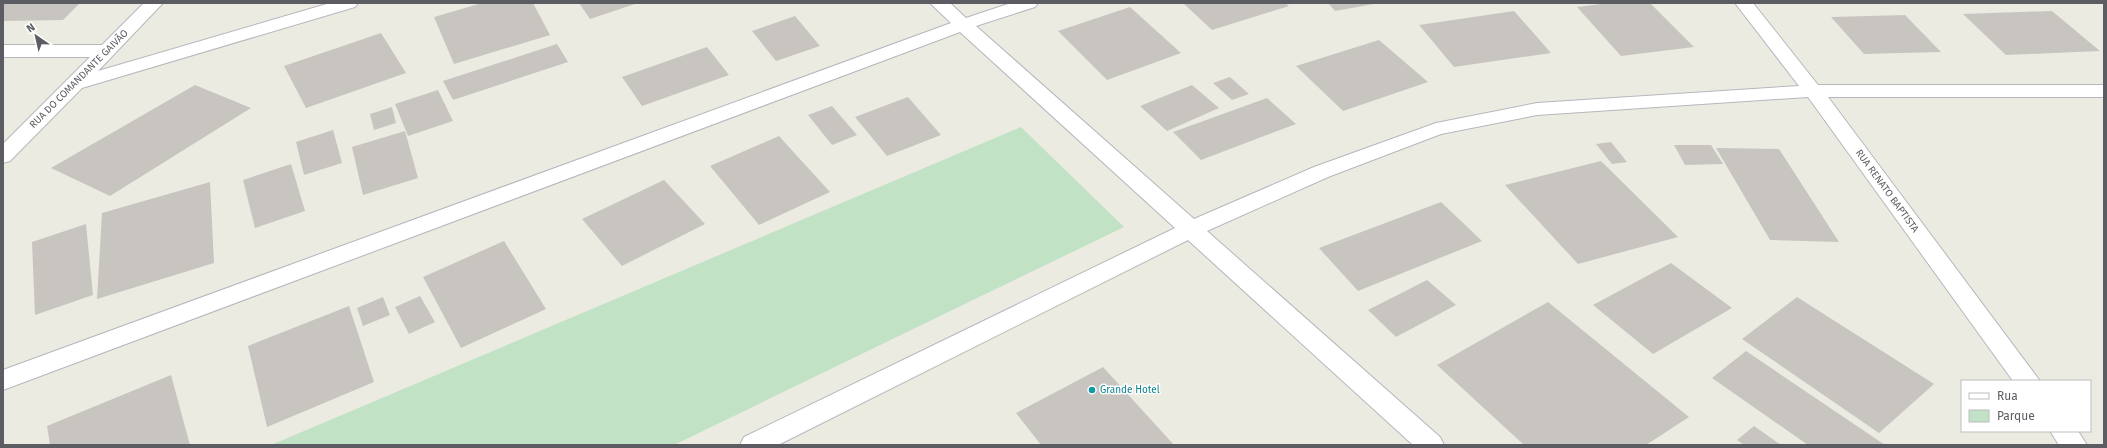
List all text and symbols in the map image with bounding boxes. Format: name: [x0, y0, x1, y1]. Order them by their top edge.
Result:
north arrow: [16, 16, 56, 56]
street label: RUA DO COMANDANTE GAIVÃO: [27, 27, 131, 131]
street label: RUA RENATO BAPTISTA: [1853, 147, 1921, 235]
legend: [1961, 380, 2091, 432]
place label: Grande Hotel: [1100, 384, 1160, 396]
marker: Grande Hotel: [1087, 385, 1097, 395]
text: Rua: [1997, 389, 2018, 403]
text: Parque: [1997, 409, 2035, 423]

